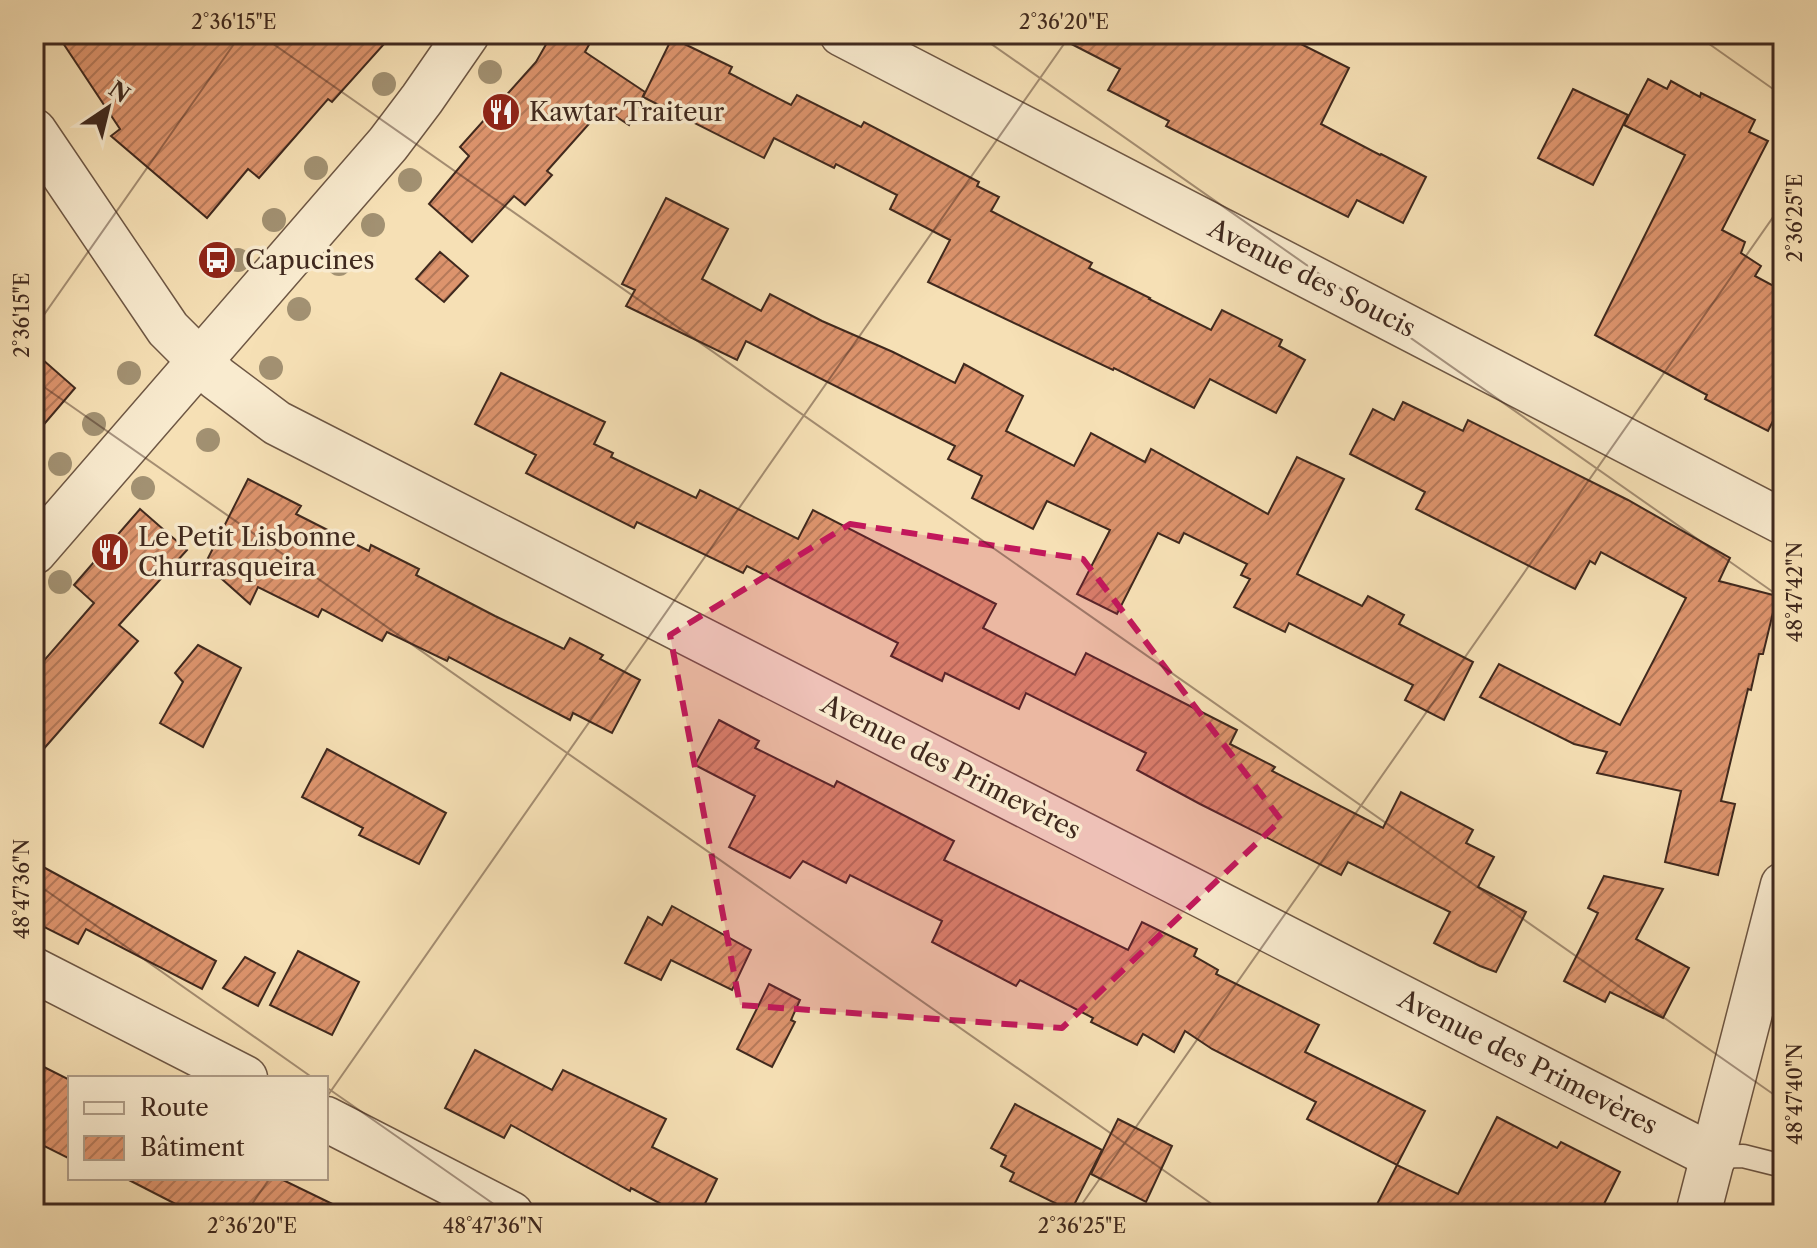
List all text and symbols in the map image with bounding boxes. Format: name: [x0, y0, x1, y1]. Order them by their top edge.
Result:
text: 2°36'15"E: [191, 10, 277, 34]
text: 2°36'20"E: [1019, 10, 1109, 34]
north arrow: [68, 68, 148, 148]
text: N: [104, 75, 135, 109]
restaurant icon: Kawtar Traiteur: [480, 91, 522, 133]
place label: Kawtar Traiteur: [529, 96, 724, 128]
text: 2°36'25"E: [1783, 174, 1807, 262]
street label: Avenue des Soucis: [1202, 211, 1421, 344]
bus stop icon: Capucines: [196, 239, 238, 281]
place label: Capucines: [245, 244, 375, 276]
text: 2°36'15"E: [10, 272, 34, 358]
place label: Le Petit Lisbonne Churrasqueira: [138, 521, 356, 583]
restaurant icon: Le Petit Lisbonne Churrasqueira: [89, 531, 131, 573]
text: 48°47'42"N: [1783, 542, 1807, 642]
street label: Avenue des Primevères: [815, 687, 1086, 846]
text: 48°47'36"N: [10, 839, 34, 939]
street label: Avenue des Primevères: [1392, 982, 1663, 1141]
text: 48°47'40"N: [1783, 1043, 1807, 1145]
legend: [68, 1076, 328, 1180]
text: Route: [140, 1093, 209, 1122]
text: Bâtiment: [140, 1133, 245, 1162]
text: 2°36'20"E: [207, 1214, 297, 1238]
text: 48°47'36"N: [443, 1214, 543, 1238]
text: 2°36'25"E: [1038, 1214, 1126, 1238]

